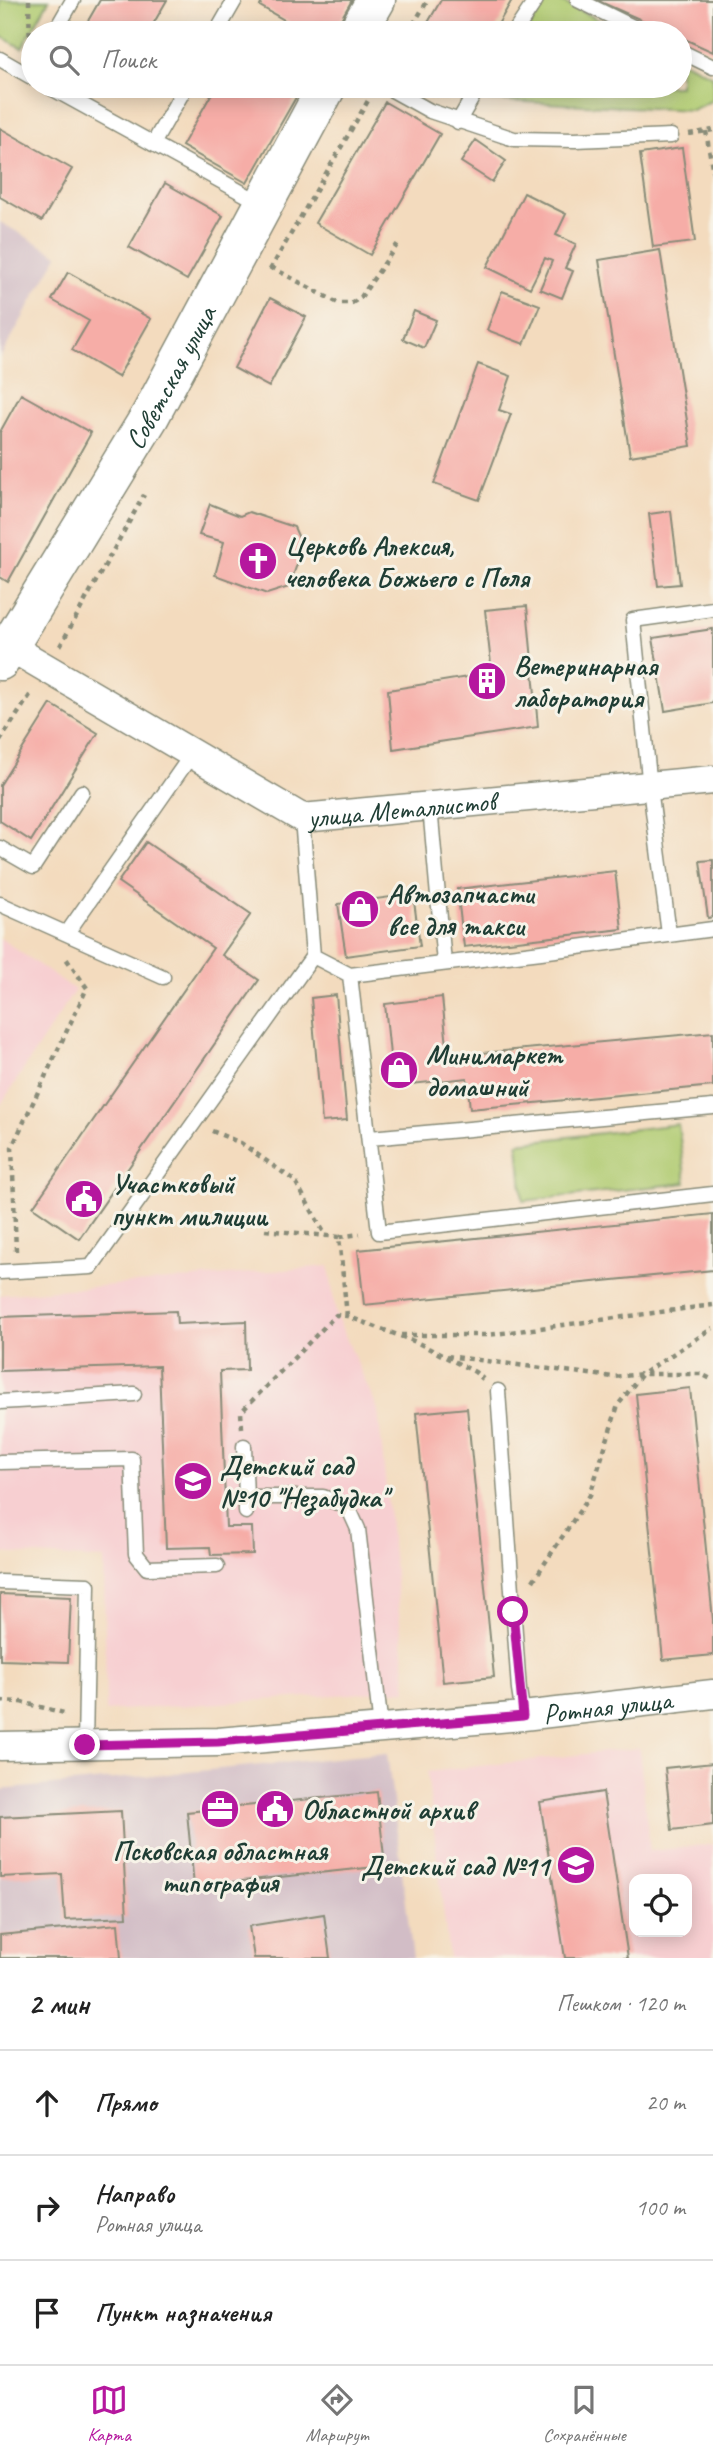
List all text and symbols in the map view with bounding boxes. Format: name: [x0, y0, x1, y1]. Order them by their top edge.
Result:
search box: [21, 21, 692, 98]
icon: search: [45, 41, 83, 79]
text: Поиск: [101, 43, 156, 76]
street label: Советская улица: [117, 298, 225, 456]
place label: Церковь Алексия, человека Божьего с Поля: [285, 528, 531, 595]
church icon: Церковь Алексия, человека Божьего с Поля: [237, 540, 279, 582]
place label: Ветеринарная лаборатория: [514, 648, 660, 715]
building icon: Ветеринарная лаборатория: [466, 660, 508, 702]
street label: улица Металлистов: [304, 783, 502, 836]
place label: Автозапчасти все для такси: [387, 876, 536, 943]
shop icon: Автозапчасти все для такси: [339, 888, 381, 930]
place label: Минимаркет домашний: [426, 1037, 564, 1104]
shop icon: Минимаркет домашний: [378, 1049, 420, 1091]
place label: Участковый пункт милиции: [111, 1166, 269, 1233]
public building icon: Участковый пункт милиции: [63, 1178, 105, 1220]
place label: Детский сад №10 "Незабудка": [220, 1448, 393, 1516]
school or university icon: Детский сад №10 "Незабудка": [172, 1460, 214, 1502]
route start: [497, 1596, 528, 1627]
street label: Ротная улица: [541, 1682, 676, 1732]
route end: [69, 1729, 100, 1760]
office icon: Псковская областная типография: [199, 1788, 241, 1830]
public building icon: Областной архив: [254, 1788, 296, 1830]
place label: Областной архив: [302, 1792, 479, 1827]
place label: Псковская областная типография: [113, 1833, 329, 1900]
school or university icon: Детский сад №11: [555, 1844, 597, 1886]
place label: Детский сад №11: [361, 1848, 552, 1883]
map controls: [629, 1874, 692, 1937]
button: locate: [629, 1874, 692, 1937]
text: 2 мин: [28, 1985, 89, 2023]
text: Пешком · 120 m: [557, 1989, 685, 2018]
icon: ahead: [28, 2084, 66, 2122]
text: Прямо: [95, 2086, 157, 2119]
text: 20 m: [646, 2088, 685, 2117]
text: Направо: [95, 2177, 174, 2210]
icon: right: [28, 2189, 66, 2227]
text: 100 m: [636, 2193, 685, 2222]
text: Ротная улица: [95, 2210, 201, 2239]
icon: arrive: [28, 2294, 66, 2332]
text: Пункт назначения: [95, 2296, 271, 2329]
tab: Карта: [87, 2381, 131, 2447]
tab: Маршрут: [306, 2381, 368, 2447]
tab: Сохранённые: [543, 2381, 626, 2447]

